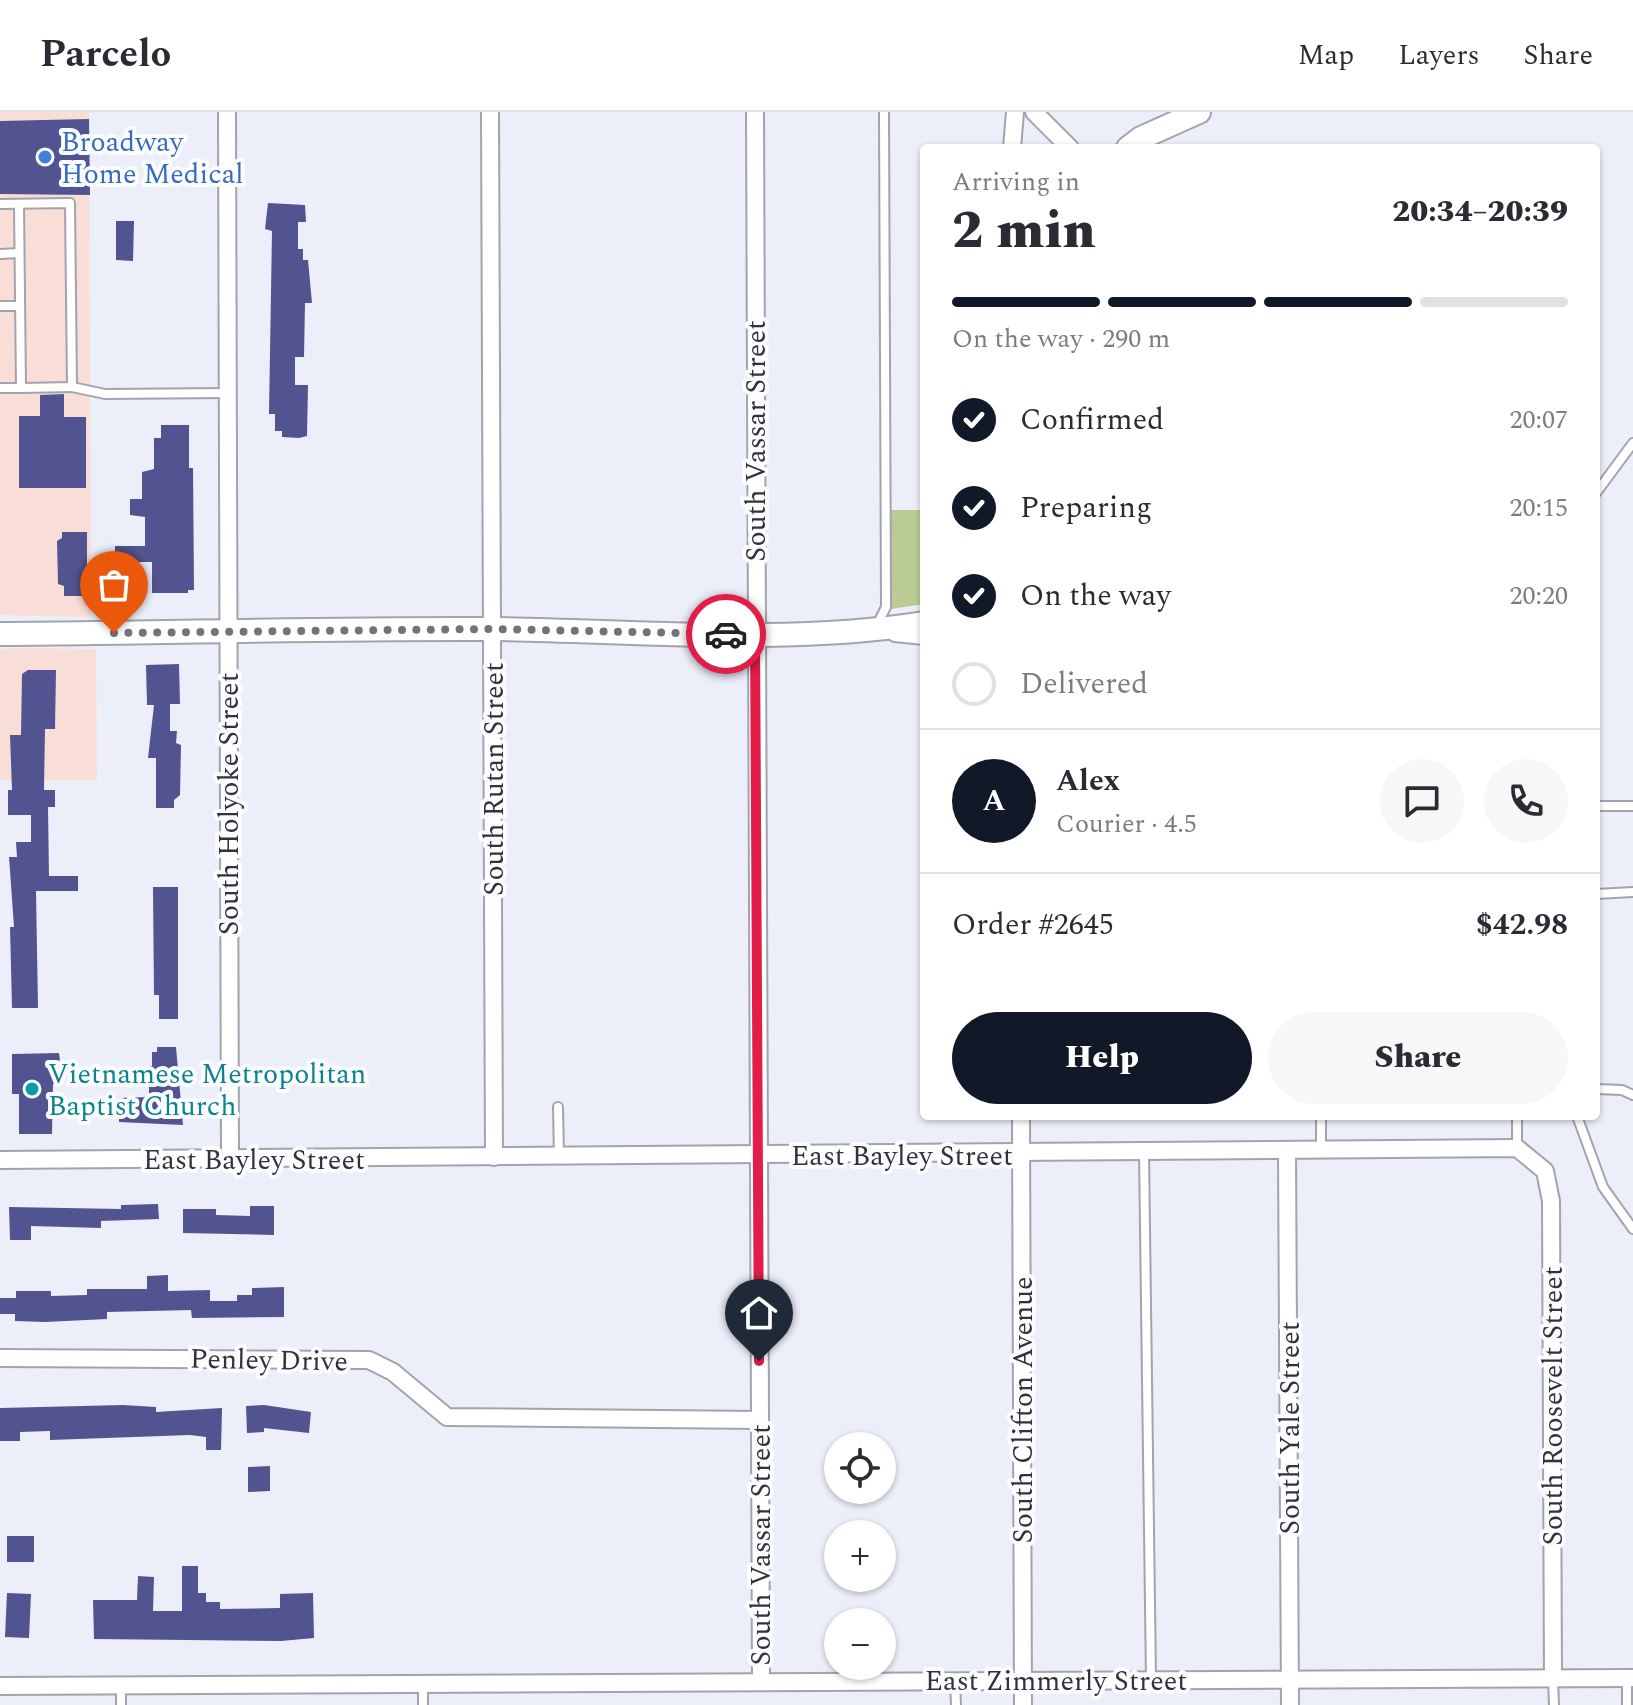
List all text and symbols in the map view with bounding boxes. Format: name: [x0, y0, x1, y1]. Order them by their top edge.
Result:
text: Parcelo: [40, 26, 171, 84]
text: Map: [1298, 34, 1354, 77]
text: Layers: [1398, 34, 1480, 77]
text: Share: [1524, 34, 1593, 77]
place label: Broadway Home Medical: [61, 121, 243, 196]
marker: Broadway Home Medical: [36, 148, 54, 166]
text: Arriving in: [952, 162, 1080, 202]
text: 20:34–20:39: [1392, 189, 1568, 235]
text: 2 min: [952, 192, 1096, 271]
text: On the way · 290 m: [952, 319, 1170, 359]
street label: South Vassar Street: [735, 320, 778, 562]
text: Confirmed: [1020, 397, 1164, 443]
icon: check: [952, 398, 996, 442]
text: 20:07: [1509, 400, 1568, 440]
text: Preparing: [1020, 485, 1152, 531]
icon: check: [952, 486, 996, 530]
text: 20:15: [1509, 488, 1568, 528]
pin: [80, 551, 148, 633]
icon: bag: [92, 563, 136, 607]
text: On the way: [1020, 573, 1171, 619]
icon: check: [952, 574, 996, 618]
text: 20:20: [1509, 576, 1568, 616]
courier: [686, 594, 766, 674]
icon: car: [704, 612, 748, 656]
text: Delivered: [1020, 661, 1148, 707]
street label: South Rutan Street: [473, 662, 516, 896]
street label: South Holyoke Street: [208, 672, 251, 936]
text: Alex: [1056, 758, 1120, 804]
button: chat: [1380, 759, 1464, 843]
button: phone: [1484, 759, 1568, 843]
text: A: [982, 778, 1006, 824]
text: Courier · 4.5: [1056, 804, 1197, 844]
text: Order #2645: [952, 902, 1114, 948]
text: $42.98: [1476, 902, 1568, 948]
button: Help: [952, 1012, 1252, 1104]
button: Share: [1268, 1012, 1568, 1104]
place label: Vietnamese Metropolitan Baptist Church: [48, 1053, 366, 1128]
marker: Vietnamese Metropolitan Baptist Church: [23, 1080, 41, 1098]
street label: East Bayley Street: [791, 1135, 1013, 1178]
street label: East Bayley Street: [143, 1139, 365, 1182]
street label: South Roosevelt Street: [1532, 1266, 1575, 1546]
street label: South Clifton Avenue: [1002, 1276, 1045, 1544]
pin: [725, 1279, 793, 1361]
icon: home: [737, 1291, 781, 1335]
street label: South Yale Street: [1269, 1321, 1312, 1535]
street label: Penley Drive: [190, 1338, 348, 1383]
street label: South Vassar Street: [740, 1424, 783, 1666]
map controls: [824, 1432, 896, 1680]
button: locate: [824, 1432, 896, 1504]
button: +: [824, 1520, 896, 1592]
button: −: [824, 1608, 896, 1680]
street label: East Zimmerly Street: [925, 1660, 1187, 1703]

